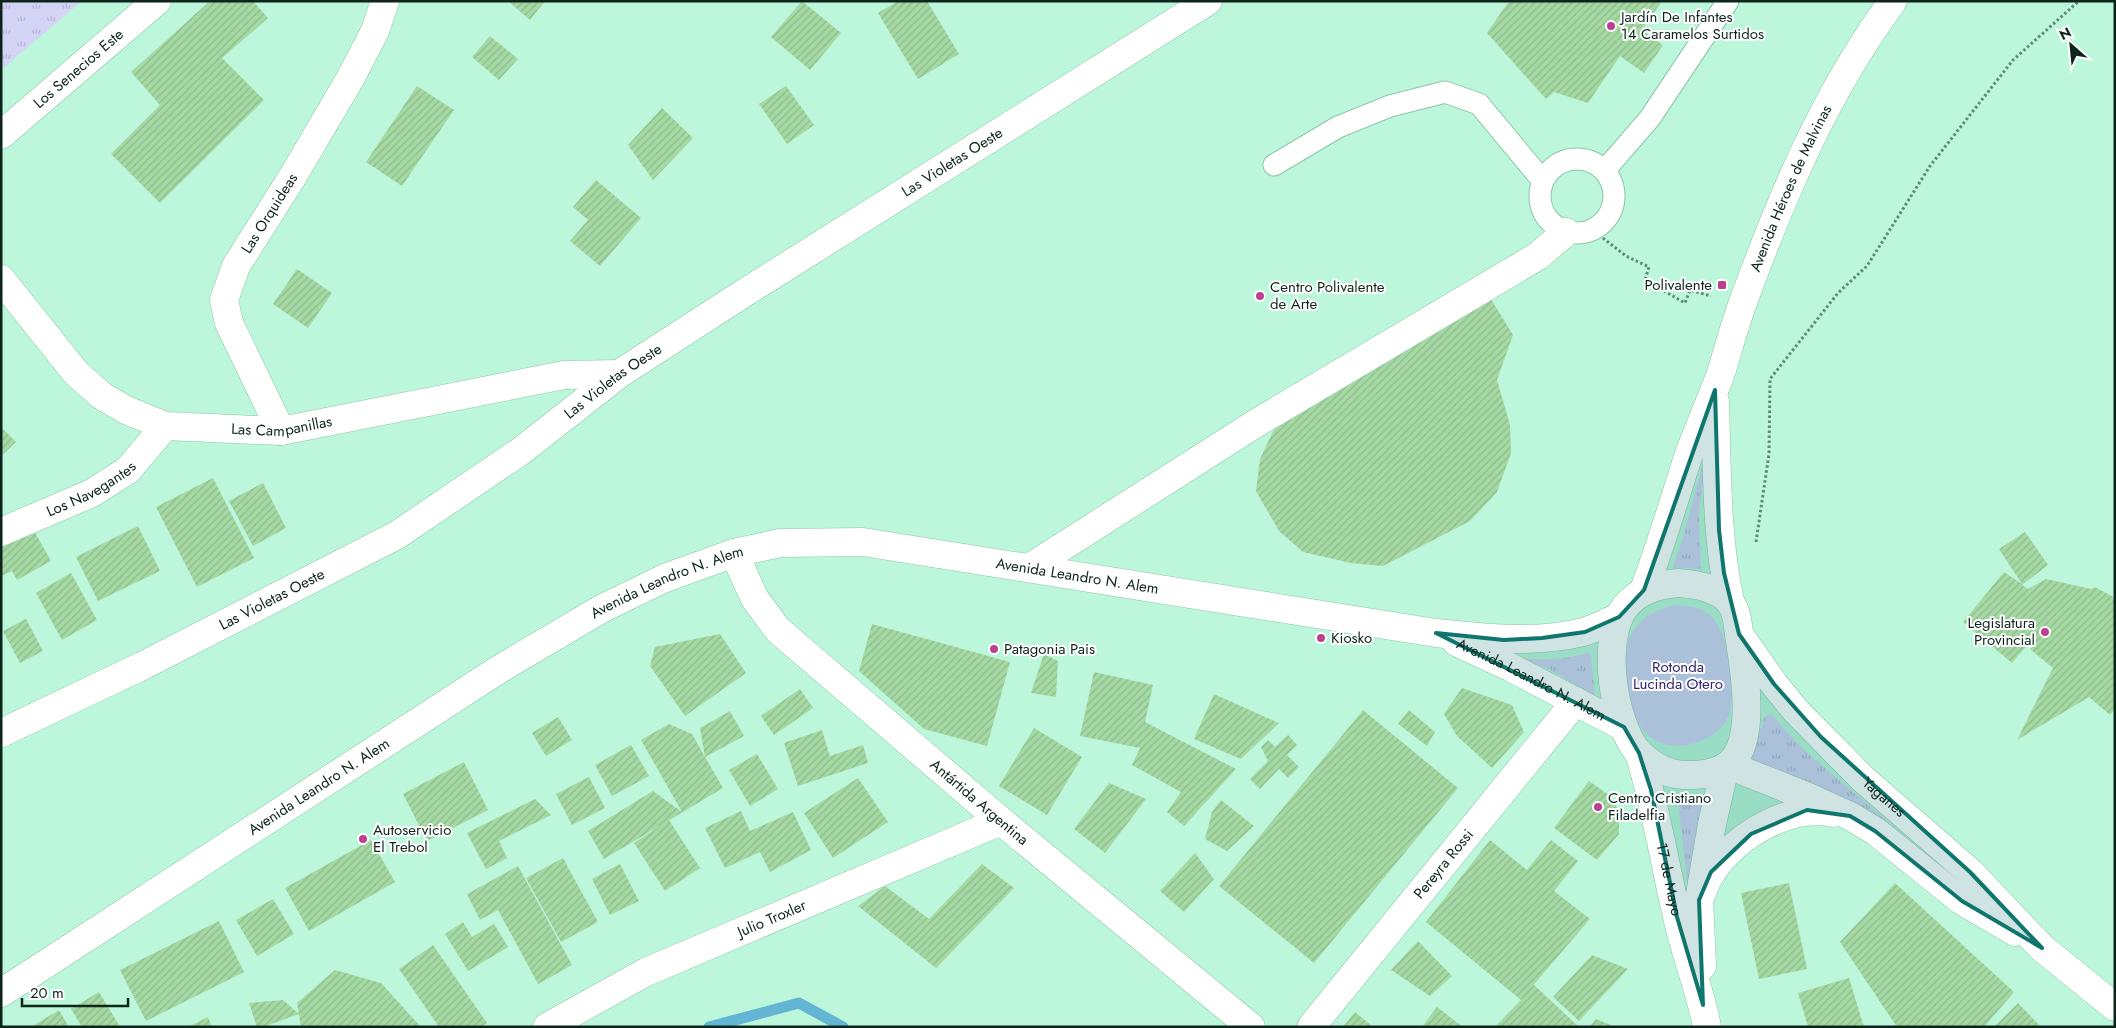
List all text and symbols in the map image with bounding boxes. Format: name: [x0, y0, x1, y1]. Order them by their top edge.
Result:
place label: Jardín De Infantes 14 Caramelos Surtidos: [1619, 6, 1764, 45]
marker: Jardín De Infantes 14 Caramelos Surtidos: [1605, 20, 1617, 32]
north arrow: [2046, 20, 2096, 70]
text: N: [2056, 22, 2075, 45]
street label: Los Senecios Este: [28, 23, 128, 114]
street label: Avenida Héroes de Malvinas: [1744, 101, 1837, 275]
street label: Las Violetas Oeste: [897, 122, 1007, 202]
street label: Las Orquideas: [236, 169, 303, 258]
place label: Polivalente: [1644, 274, 1712, 296]
place label: Centro Polivalente de Arte: [1270, 276, 1385, 315]
marker: Polivalente: [1716, 279, 1728, 291]
marker: Centro Polivalente de Arte: [1254, 290, 1266, 302]
street label: Las Violetas Oeste: [559, 338, 666, 424]
street label: Las Campanillas: [231, 410, 334, 442]
street label: Los Navegantes: [43, 457, 142, 522]
street label: Avenida Leandro N. Alem: [586, 540, 746, 624]
street label: Avenida Leandro N. Alem: [994, 552, 1160, 600]
street label: Las Violetas Oeste: [215, 563, 329, 636]
place label: Legislatura Provincial: [1968, 612, 2035, 651]
marker: Legislatura Provincial: [2039, 626, 2051, 638]
place label: Kiosko: [1331, 627, 1372, 649]
marker: Kiosko: [1315, 632, 1327, 644]
street label: Avenida Leandro N. Alem: [1453, 633, 1610, 726]
place label: Patagonia Pais: [1004, 638, 1095, 660]
marker: Patagonia Pais: [988, 643, 1000, 655]
park label: Rotonda Lucinda Otero: [1633, 656, 1723, 695]
street label: Avenida Leandro N. Alem: [244, 732, 394, 841]
street label: Antártida Argentina: [925, 754, 1033, 850]
street label: Yaganes: [1857, 772, 1911, 822]
place label: Centro Cristiano Filadelfia: [1608, 787, 1711, 826]
marker: Centro Cristiano Filadelfia: [1592, 801, 1604, 813]
place label: Autoservicio El Trebol: [373, 819, 451, 858]
street label: Pereyra Rossi: [1408, 824, 1479, 904]
marker: Autoservicio El Trebol: [357, 833, 369, 845]
street label: 17 de Mayo: [1651, 841, 1688, 918]
street label: Julio Troxler: [732, 894, 810, 944]
scale bar: [22, 976, 129, 1008]
text: 20 m: [30, 982, 64, 1004]

